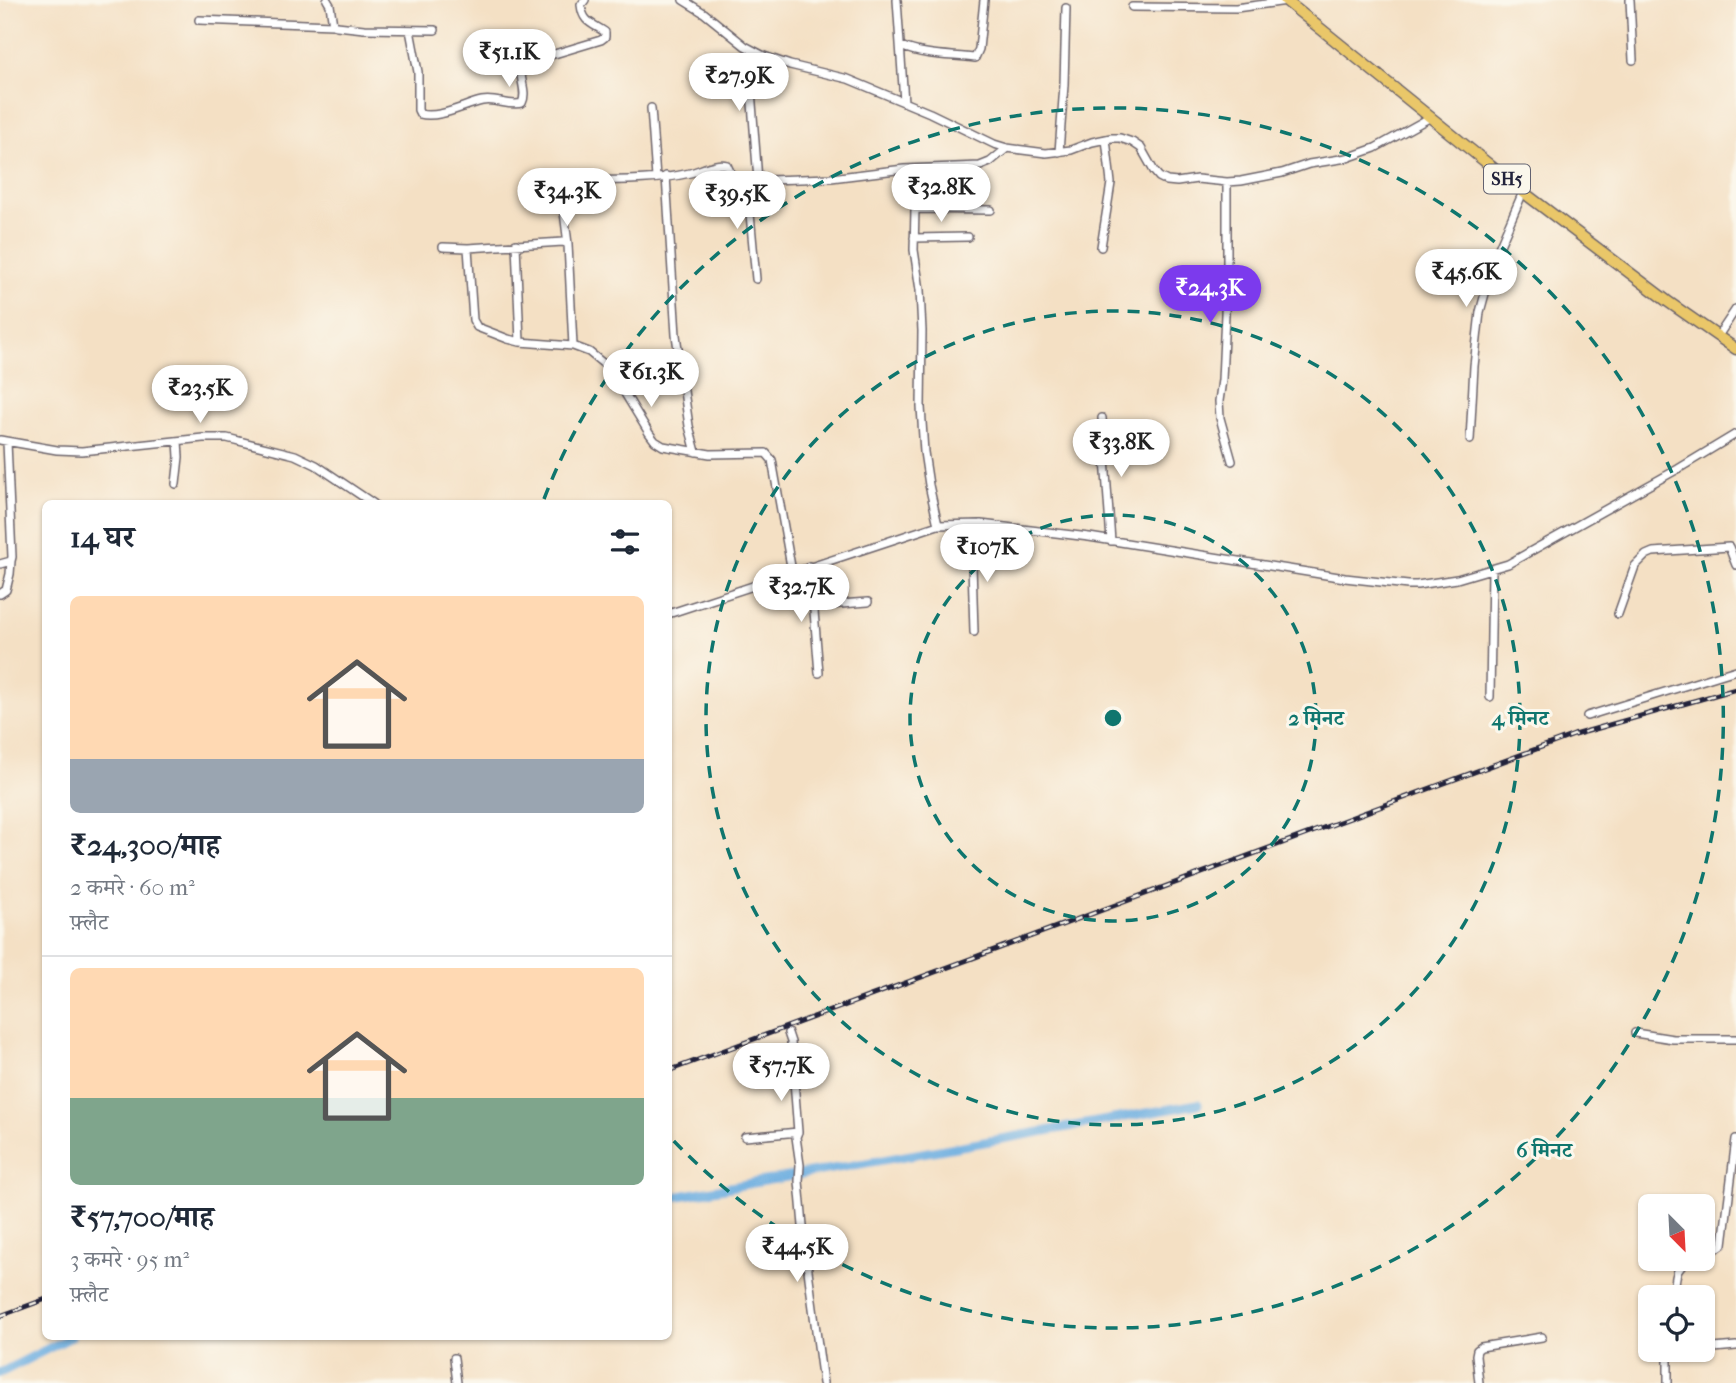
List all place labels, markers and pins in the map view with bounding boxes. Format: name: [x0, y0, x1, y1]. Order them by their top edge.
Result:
pin: ₹51.1K: [452, 29, 566, 89]
pin: ₹27.9K: [682, 54, 796, 113]
pin: ₹32.8K: [884, 164, 998, 224]
pin: ₹34.3K: [510, 168, 624, 228]
pin: ₹39.5K: [680, 172, 794, 231]
pin: ₹45.6K: [1409, 250, 1523, 309]
pin: ₹24.3K: [1153, 266, 1267, 325]
pin: ₹61.3K: [594, 350, 708, 409]
pin: ₹23.5K: [143, 366, 257, 425]
pin: ₹33.8K: [1064, 420, 1178, 479]
pin: ₹107K: [938, 524, 1036, 584]
pin: ₹32.7K: [744, 564, 858, 624]
centre of rings: [1101, 706, 1125, 730]
pin: ₹57.7K: [724, 1044, 838, 1103]
pin: ₹44.5K: [740, 1224, 854, 1284]

